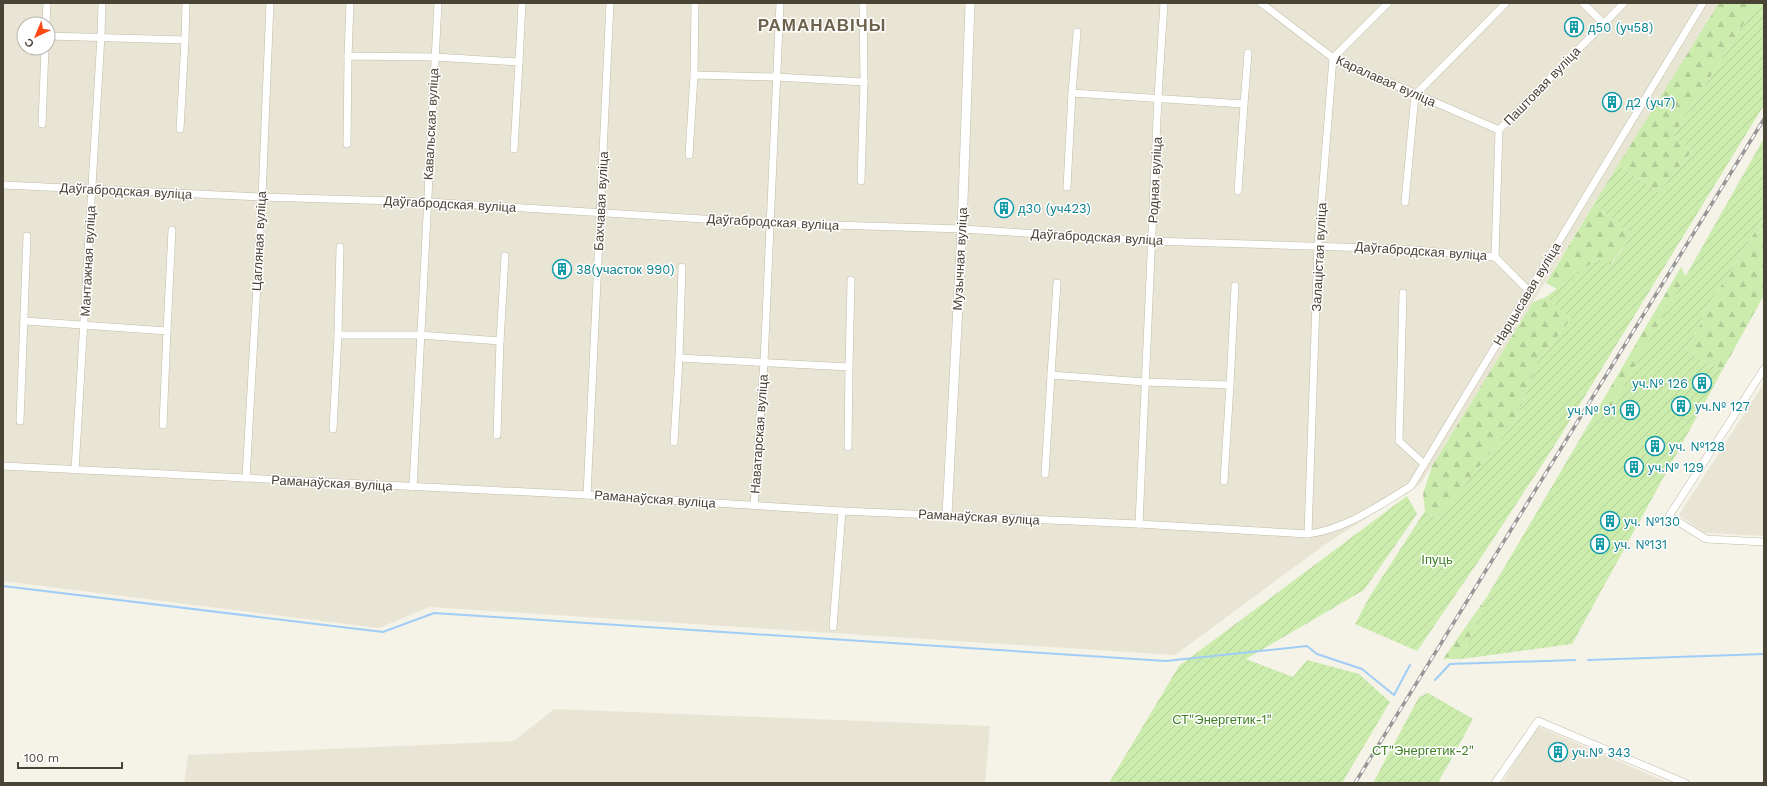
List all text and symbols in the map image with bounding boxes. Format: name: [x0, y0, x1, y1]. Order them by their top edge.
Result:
district label: РАМАНАВІЧЫ: [758, 15, 886, 35]
north arrow: [16, 16, 56, 56]
building icon: д50 (уч58): [1563, 16, 1585, 38]
place label: д50 (уч58): [1588, 20, 1653, 35]
text: С: [22, 35, 37, 50]
street label: Паштовая вуліца: [1501, 43, 1584, 128]
street label: Каралавая вуліца: [1334, 52, 1439, 110]
street label: Кавальская вуліца: [421, 67, 441, 180]
building icon: д2 (уч7): [1601, 91, 1623, 113]
place label: д2 (уч7): [1626, 95, 1675, 110]
street label: Родная вуліца: [1145, 136, 1165, 224]
street label: Бахчавая вуліца: [591, 150, 611, 251]
street label: Даўгабродская вуліца: [59, 180, 193, 202]
street label: Цагляная вуліца: [249, 190, 269, 291]
street label: Даўгабродская вуліца: [383, 193, 517, 215]
building icon: д30 (уч423): [993, 197, 1015, 219]
place label: д30 (уч423): [1018, 201, 1091, 216]
street label: Залацістая вуліца: [1309, 201, 1329, 312]
street label: Мантажная вуліца: [78, 204, 98, 317]
street label: Музычная вуліца: [950, 206, 970, 311]
street label: Даўгабродская вуліца: [706, 211, 840, 233]
street label: Даўгабродская вуліца: [1030, 226, 1164, 248]
street label: Даўгабродская вуліца: [1354, 239, 1488, 263]
street label: Нарцысавая вуліца: [1490, 239, 1564, 348]
building icon: 38(участок 990): [551, 258, 573, 280]
place label: 38(участок 990): [576, 262, 675, 277]
building icon: уч.№ 126: [1691, 372, 1713, 394]
street label: Наватарская вуліца: [747, 373, 771, 494]
place label: уч.№ 126: [1632, 376, 1688, 391]
building icon: уч.№ 127: [1670, 395, 1692, 417]
building icon: уч.№ 91: [1619, 399, 1641, 421]
place label: уч.№ 127: [1695, 399, 1750, 414]
place label: уч.№ 91: [1568, 403, 1616, 418]
building icon: уч. №128: [1644, 435, 1666, 457]
place label: уч. №128: [1669, 439, 1725, 454]
building icon: уч.№ 129: [1623, 456, 1645, 478]
place label: уч.№ 129: [1648, 460, 1704, 475]
street label: Раманаўская вуліца: [271, 472, 394, 494]
street label: Раманаўская вуліца: [594, 487, 717, 511]
street label: Раманаўская вуліца: [918, 506, 1041, 528]
building icon: уч. №130: [1599, 510, 1621, 532]
place label: уч. №130: [1624, 514, 1680, 529]
building icon: уч. №131: [1589, 533, 1611, 555]
place label: уч. №131: [1614, 537, 1667, 552]
park label: Іпуць: [1421, 552, 1453, 567]
park label: СТ"Энергетик-1": [1172, 712, 1272, 727]
building icon: уч.№ 343: [1547, 741, 1569, 763]
park label: СТ"Энергетик-2": [1372, 743, 1474, 758]
scale bar: [18, 744, 122, 770]
place label: уч.№ 343: [1572, 745, 1631, 760]
text: 100 m: [24, 751, 59, 765]

